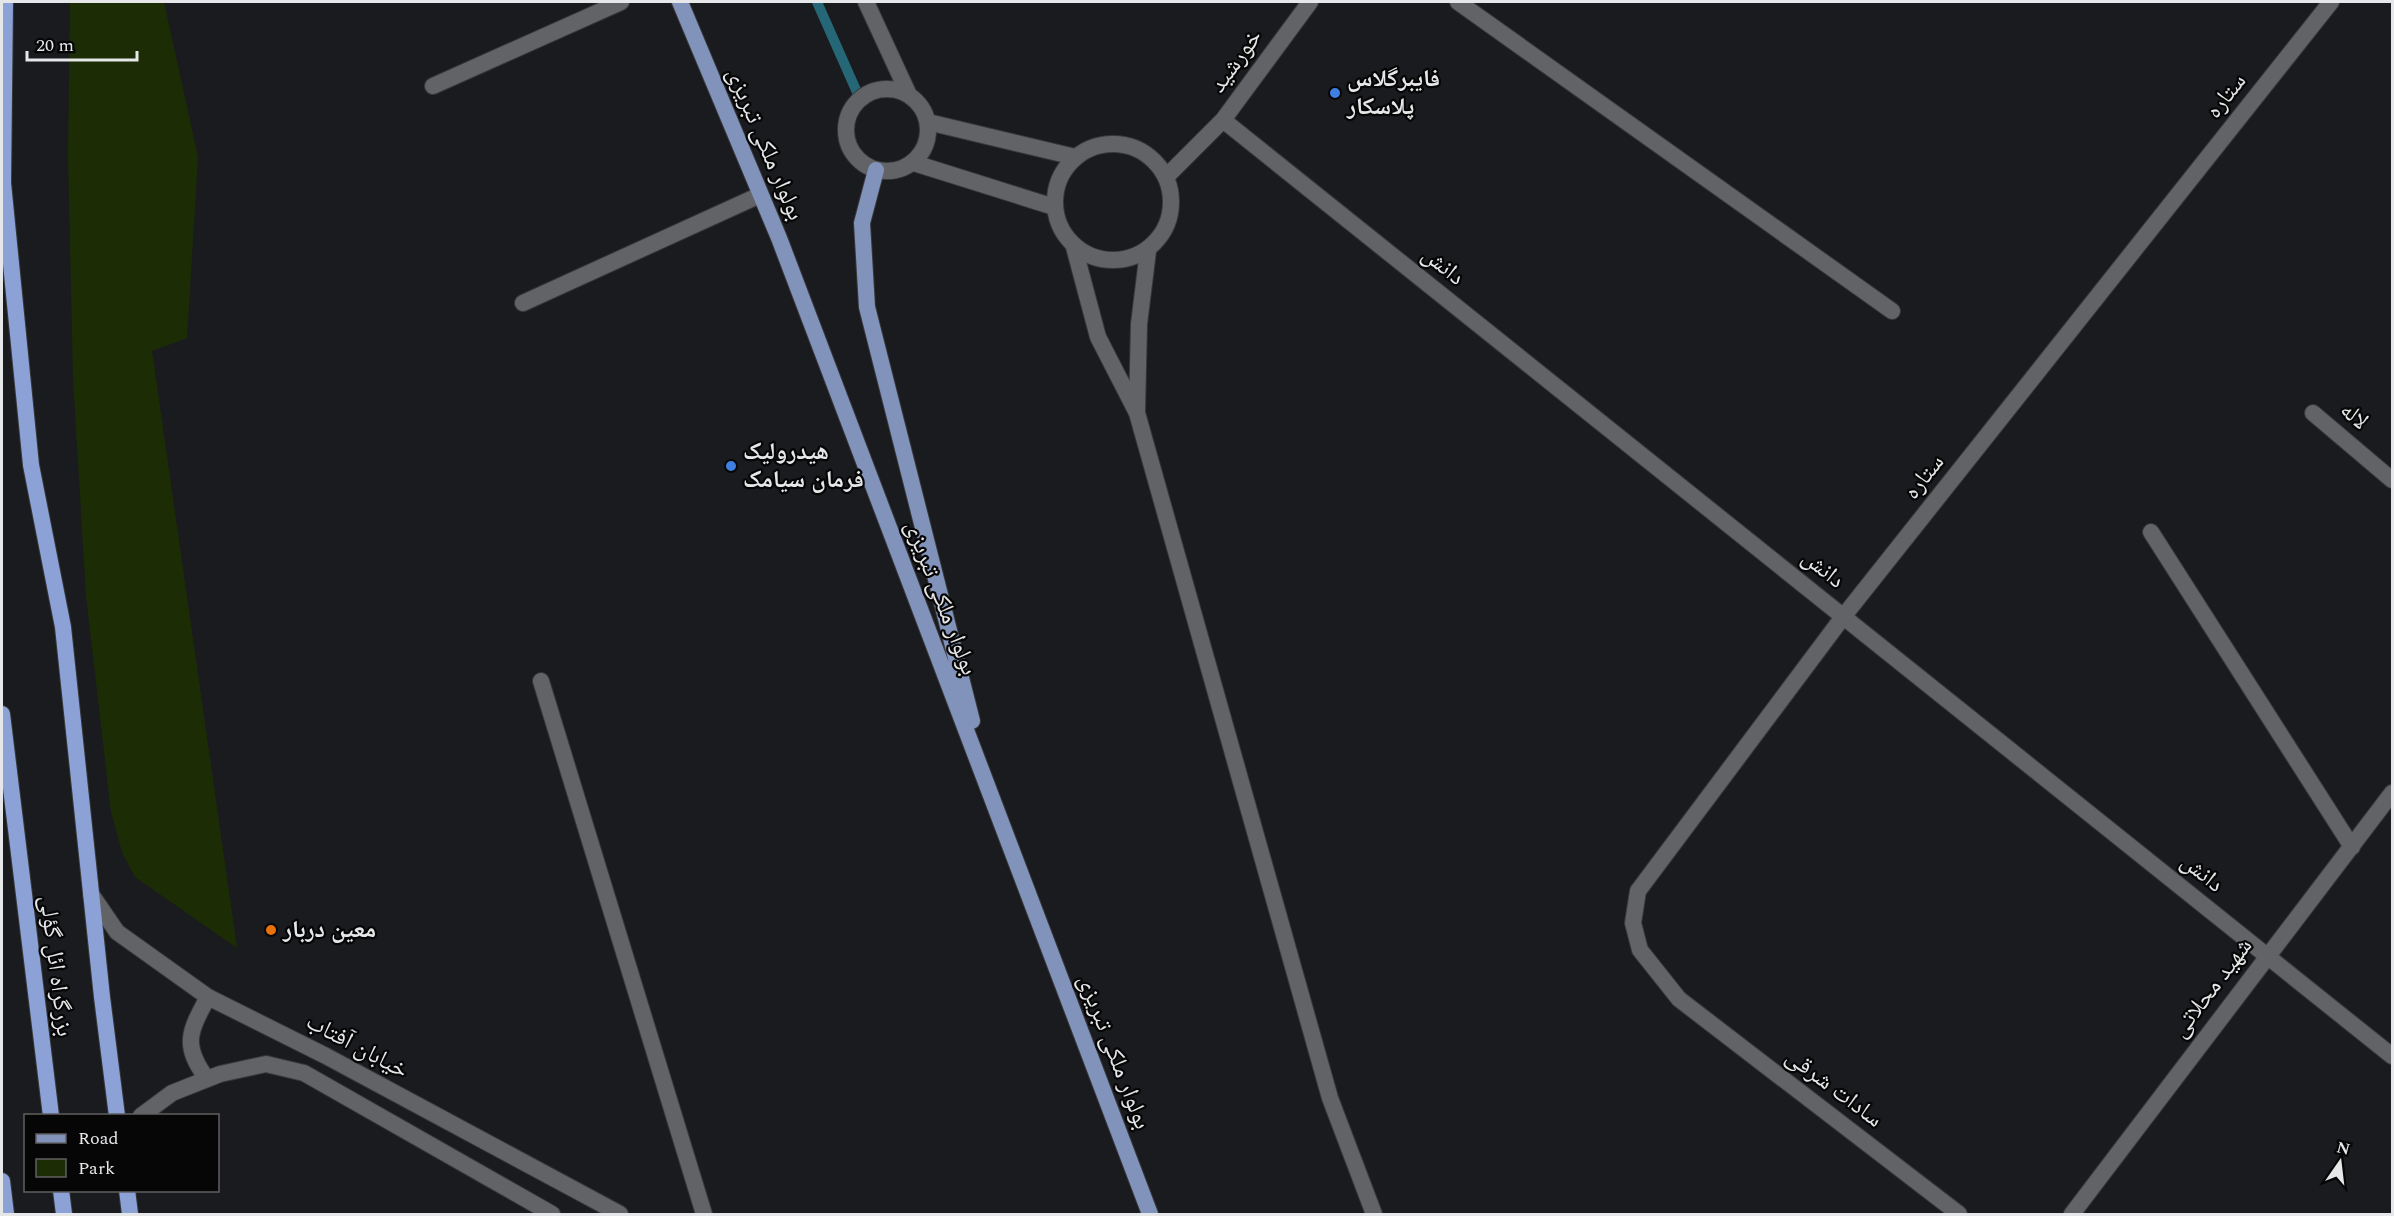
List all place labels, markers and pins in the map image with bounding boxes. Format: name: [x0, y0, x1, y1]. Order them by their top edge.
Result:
place label: فایبرگلاس پلاسکار: [1346, 61, 1440, 125]
marker: فایبرگلاس پلاسکار: [1328, 86, 1342, 100]
place label: هیدرولیک فرمان سیامک: [743, 434, 864, 498]
marker: هیدرولیک فرمان سیامک: [724, 459, 738, 473]
place label: معین دربار: [282, 912, 376, 948]
marker: معین دربار: [264, 923, 278, 937]

